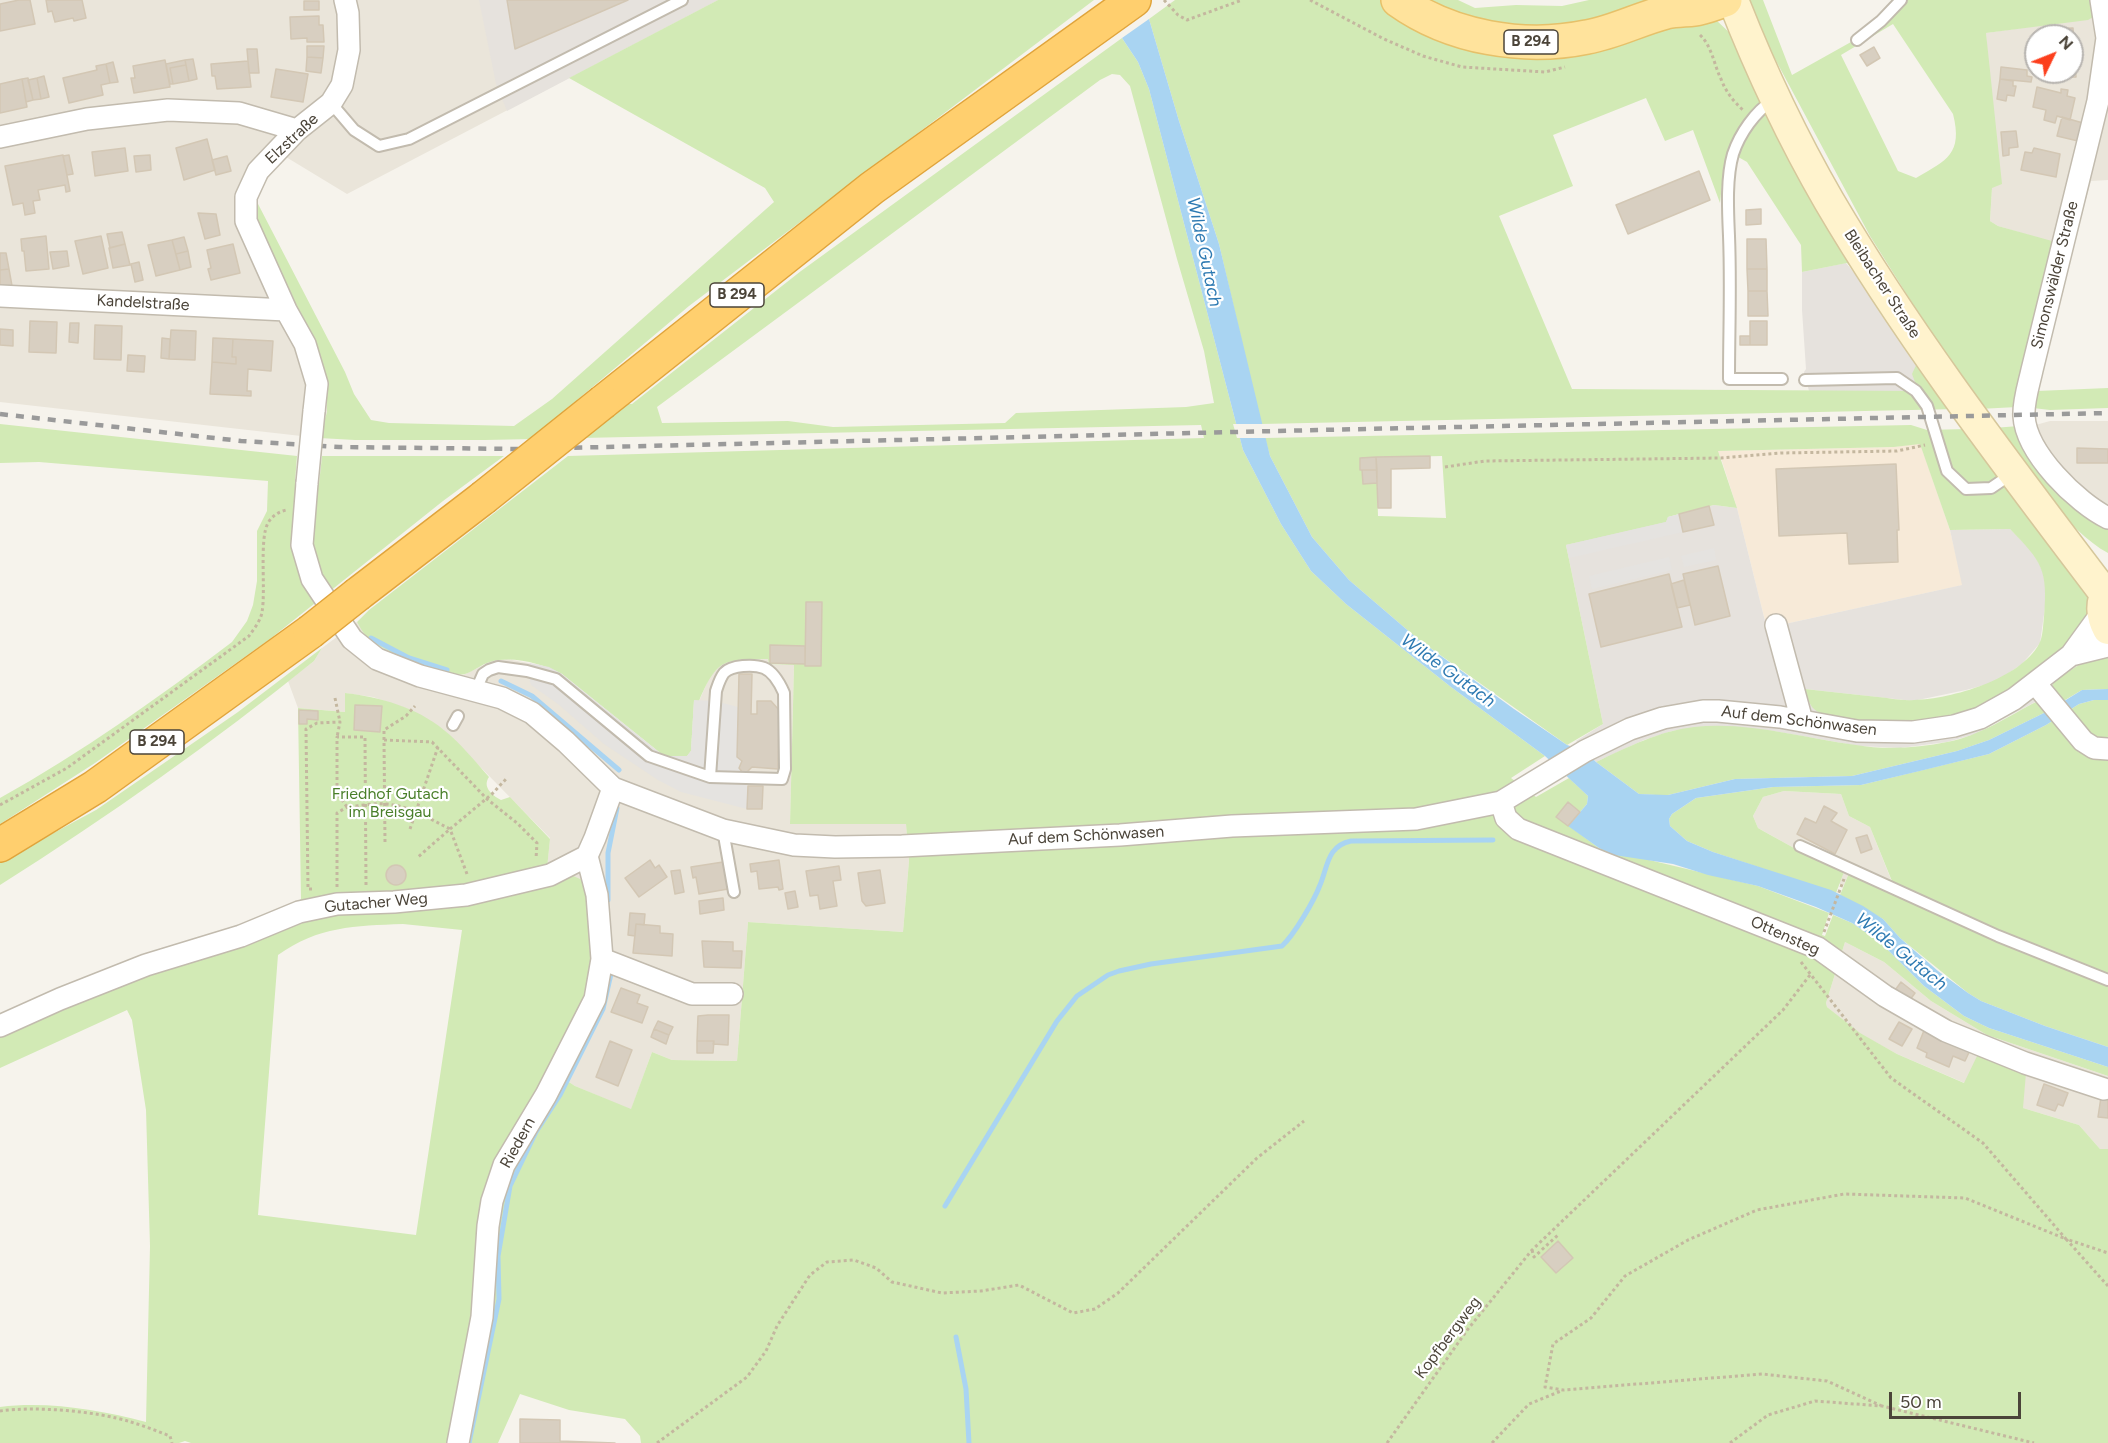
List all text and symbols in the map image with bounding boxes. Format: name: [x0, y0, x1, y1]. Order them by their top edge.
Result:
north arrow: [2024, 24, 2084, 84]
road number: B 294: [1504, 30, 1558, 54]
text: N: [2055, 32, 2077, 54]
street label: Elzstraße: [261, 110, 323, 168]
water label: Wilde Gutach: [1182, 195, 1226, 309]
street label: Simonswälder Straße: [2027, 199, 2083, 351]
street label: Bleibacher Straße: [1840, 226, 1924, 342]
road number: B 294: [710, 283, 764, 307]
street label: Kandelstraße: [96, 291, 190, 315]
water label: Wilde Gutach: [1397, 630, 1499, 712]
street label: Auf dem Schönwasen: [1720, 702, 1878, 740]
road number: B 294: [130, 730, 184, 754]
park label: Friedhof Gutach im Breisgau: [332, 784, 448, 822]
street label: Auf dem Schönwasen: [1007, 822, 1165, 850]
street label: Gutacher Weg: [323, 889, 429, 917]
water label: Wilde Gutach: [1851, 909, 1951, 995]
street label: Ottensteg: [1747, 912, 1823, 960]
street label: Riedern: [496, 1114, 540, 1172]
street label: Kopfbergweg: [1411, 1293, 1485, 1383]
scale bar: [1892, 1380, 2024, 1418]
text: 50 m: [1900, 1391, 1942, 1413]

